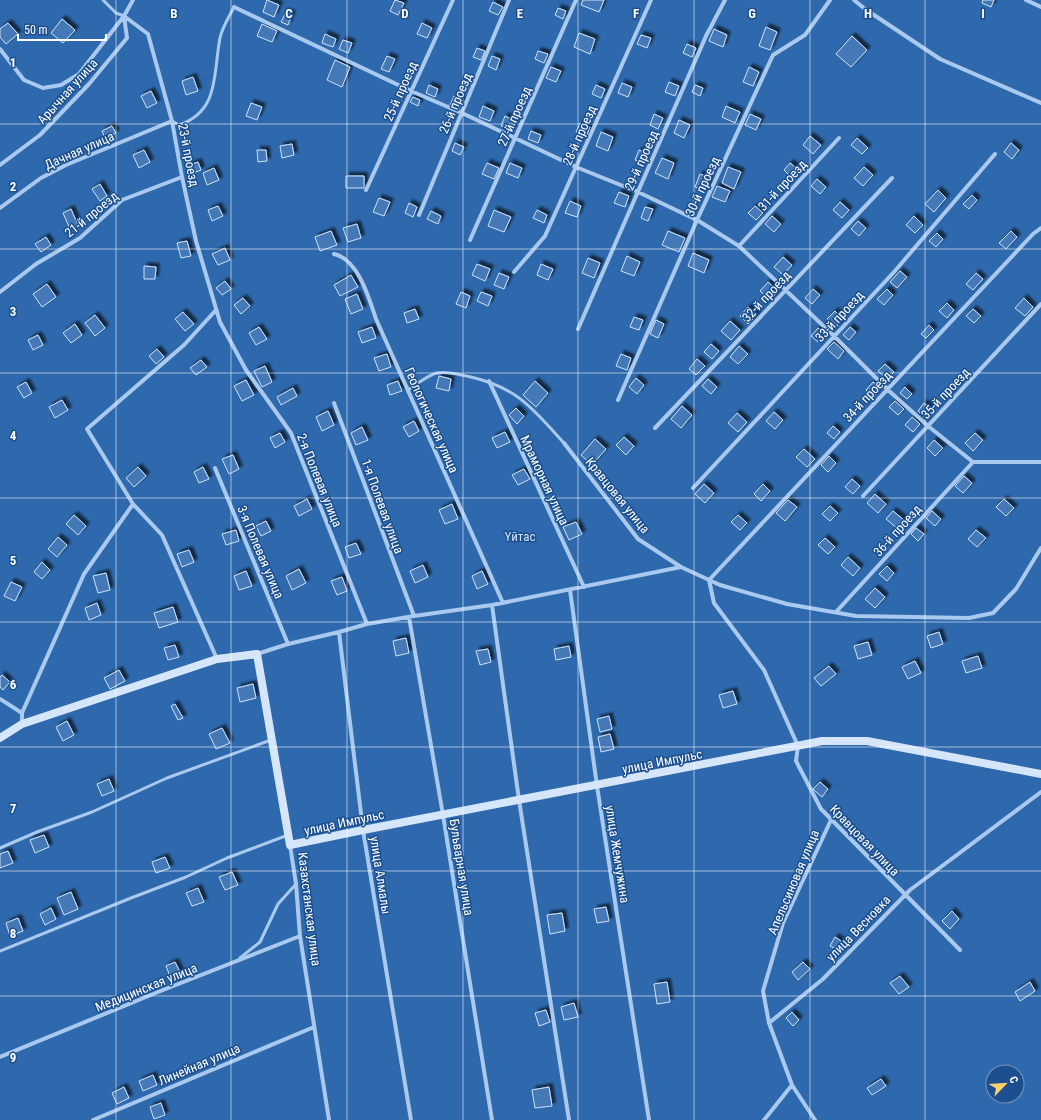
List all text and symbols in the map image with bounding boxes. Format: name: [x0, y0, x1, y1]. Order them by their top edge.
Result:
text: B: [170, 6, 178, 21]
text: C: [285, 6, 293, 21]
text: D: [401, 6, 409, 21]
text: E: [517, 6, 524, 21]
text: F: [633, 6, 639, 21]
text: G: [748, 6, 756, 21]
text: H: [864, 6, 872, 21]
text: I: [981, 6, 985, 21]
scale bar: [18, 16, 106, 42]
text: 50 m: [24, 23, 48, 37]
text: 1: [10, 55, 16, 70]
street label: Арычная улица: [34, 56, 101, 127]
street label: 25-й проезд: [381, 59, 420, 124]
street label: 26-й проезд: [436, 71, 475, 136]
street label: 27-й проезд: [495, 84, 534, 149]
street label: 28-й проезд: [560, 103, 599, 168]
street label: 23-й проезд: [175, 122, 202, 188]
street label: Дачная улица: [42, 128, 116, 172]
street label: 29-й проезд: [622, 128, 661, 193]
street label: 30-й проезд: [682, 154, 723, 218]
street label: 31-й проезд: [755, 157, 810, 214]
text: 2: [10, 179, 17, 194]
street label: 21-й проезд: [62, 188, 121, 240]
street label: 32-й проезд: [739, 268, 794, 325]
street label: 33-й проезд: [812, 288, 867, 345]
text: 3: [10, 304, 16, 319]
street label: Геологическая улица: [402, 365, 462, 475]
street label: 35-й проезд: [918, 365, 973, 422]
street label: 34-й проезд: [840, 368, 895, 425]
text: 4: [10, 428, 17, 443]
street label: 2-я Полевая улица: [294, 431, 345, 529]
street label: Мраморная улица: [517, 433, 572, 527]
street label: Кравцовая улица: [582, 454, 653, 536]
street label: 1-я Полевая улица: [358, 457, 407, 556]
street label: 36-й проезд: [870, 501, 924, 559]
street label: 3-я Полевая улица: [234, 503, 287, 601]
park label: Үйтас: [505, 529, 535, 544]
text: 5: [10, 553, 17, 568]
text: 6: [10, 677, 17, 692]
street label: улица Импульс: [621, 746, 704, 777]
text: 7: [10, 801, 17, 816]
street label: Кравцовая улица: [827, 802, 902, 879]
street label: улица Жемчужина: [602, 804, 633, 904]
street label: улица Импульс: [303, 807, 386, 838]
street label: Бульварная улица: [446, 818, 477, 917]
street label: Апельсиновая улица: [765, 828, 822, 937]
street label: улица Алмалы: [367, 835, 394, 915]
street label: Казахстанская улица: [295, 851, 324, 967]
street label: улица Весновка: [823, 892, 894, 964]
text: 8: [10, 926, 16, 941]
street label: Медицинская улица: [93, 960, 199, 1015]
street label: Линейная улица: [156, 1040, 242, 1088]
text: 9: [10, 1050, 16, 1065]
north arrow: [985, 1064, 1025, 1104]
text: С: [1006, 1074, 1021, 1086]

